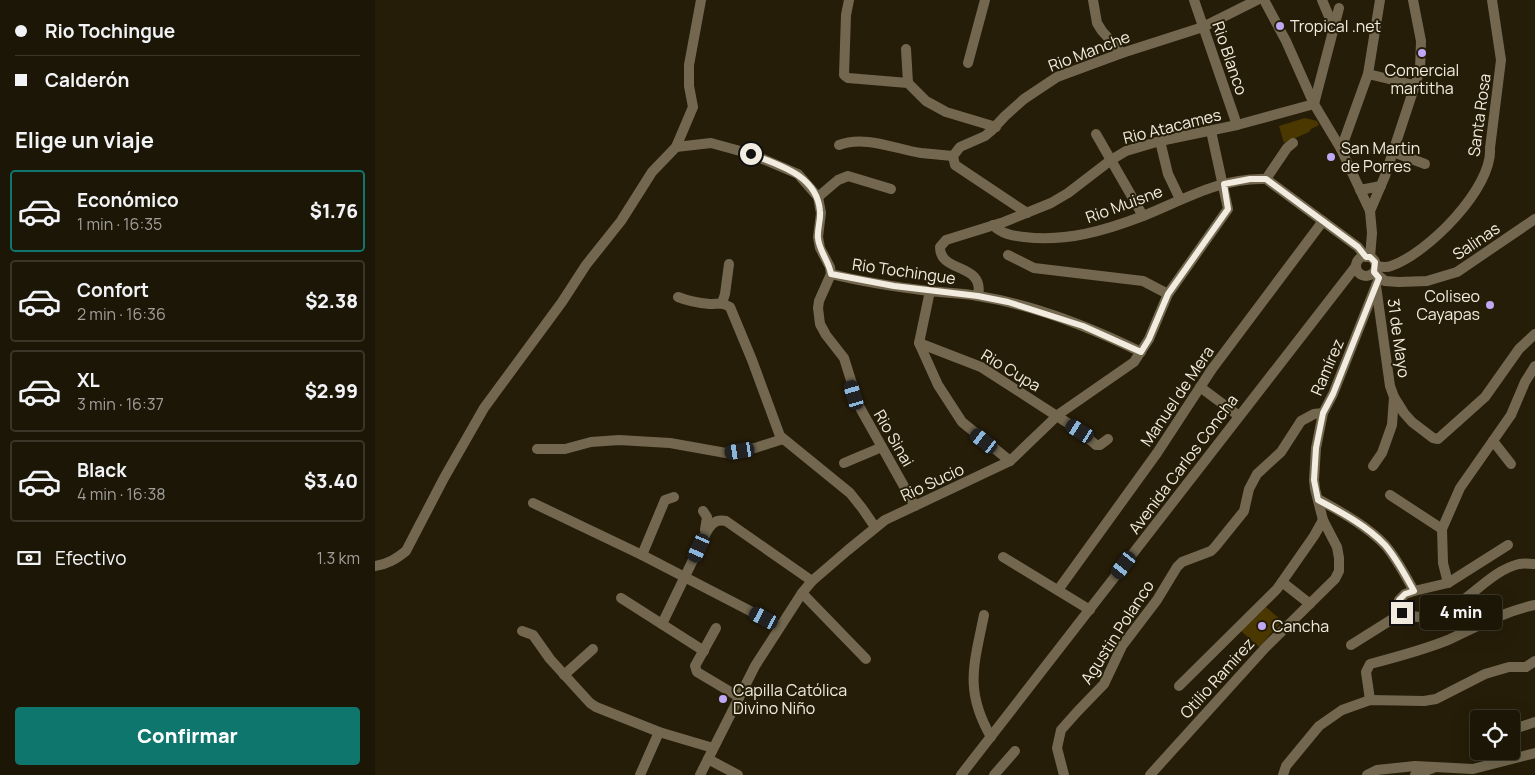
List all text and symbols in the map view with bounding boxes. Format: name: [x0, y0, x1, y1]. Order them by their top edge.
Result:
place label: Tropical .net: [1290, 15, 1381, 37]
text: Rio Tochingue: [45, 18, 175, 44]
street label: Rio Blanco: [1207, 18, 1253, 98]
marker: Tropical .net: [1274, 20, 1286, 32]
street label: Rio Manche: [1045, 25, 1133, 77]
marker: Comercial martitha: [1416, 47, 1428, 59]
place label: Comercial martitha: [1385, 59, 1459, 99]
text: Calderón: [45, 67, 129, 93]
street label: Santa Rosa: [1462, 72, 1496, 158]
street label: Rio Atacames: [1121, 103, 1223, 149]
text: Elige un viaje: [15, 125, 154, 155]
place label: San Martin de Porres: [1341, 137, 1420, 177]
route start: [740, 143, 762, 165]
marker: San Martin de Porres: [1325, 151, 1337, 163]
street label: Rio Muisne: [1082, 180, 1166, 228]
text: Económico: [77, 187, 179, 213]
icon: car: [17, 189, 62, 234]
text: $1.76: [310, 198, 358, 224]
text: 1 min · 16:35: [77, 213, 162, 235]
street label: Salinas: [1448, 217, 1504, 265]
street label: Rio Tochingue: [851, 253, 957, 289]
text: Confort: [77, 277, 149, 303]
icon: car: [17, 279, 62, 324]
place label: Coliseo Cayapas: [1416, 285, 1480, 325]
text: $2.38: [305, 288, 358, 314]
street label: 31 de Mayo: [1383, 297, 1415, 379]
marker: Coliseo Cayapas: [1484, 299, 1496, 311]
text: 2 min · 16:36: [77, 303, 166, 325]
street label: Ramírez: [1305, 335, 1349, 399]
street label: Manuel de Mera: [1135, 341, 1219, 451]
street label: Rio Cupa: [977, 344, 1045, 396]
text: XL: [77, 367, 100, 393]
icon: car: [17, 369, 62, 414]
text: $2.99: [305, 378, 358, 404]
car: [842, 378, 865, 412]
street label: Avenida Carlos Concha: [1123, 390, 1243, 538]
text: 3 min · 16:37: [77, 393, 164, 415]
street label: Rio Sinai: [869, 406, 919, 470]
car: [1063, 417, 1096, 445]
car: [967, 426, 1000, 456]
car: [724, 441, 755, 461]
text: Black: [77, 457, 126, 483]
street label: Rio Sucio: [897, 458, 967, 506]
icon: car: [17, 459, 62, 504]
text: $3.40: [304, 468, 358, 494]
text: 4 min · 16:38: [77, 483, 166, 505]
car: [686, 531, 711, 565]
icon: cash: [15, 544, 43, 572]
text: Efectivo: [55, 545, 126, 571]
text: 1.3 km: [317, 547, 360, 569]
car: [1108, 549, 1139, 581]
street label: Agustin Polanco: [1075, 576, 1159, 688]
callout: 4 min: [1419, 596, 1502, 630]
text: 4 min: [1440, 601, 1482, 623]
route end: [1391, 602, 1413, 624]
car: [747, 605, 780, 631]
place label: Cancha: [1272, 615, 1329, 637]
marker: Cancha: [1256, 620, 1268, 632]
street label: Otilio Ramirez: [1175, 633, 1259, 723]
place label: Capilla Católica Divino Niño: [733, 679, 847, 719]
marker: Capilla Católica Divino Niño: [717, 693, 729, 705]
button: Confirmar: [15, 707, 360, 765]
map controls: [1470, 710, 1520, 760]
button: locate: [1470, 710, 1520, 760]

